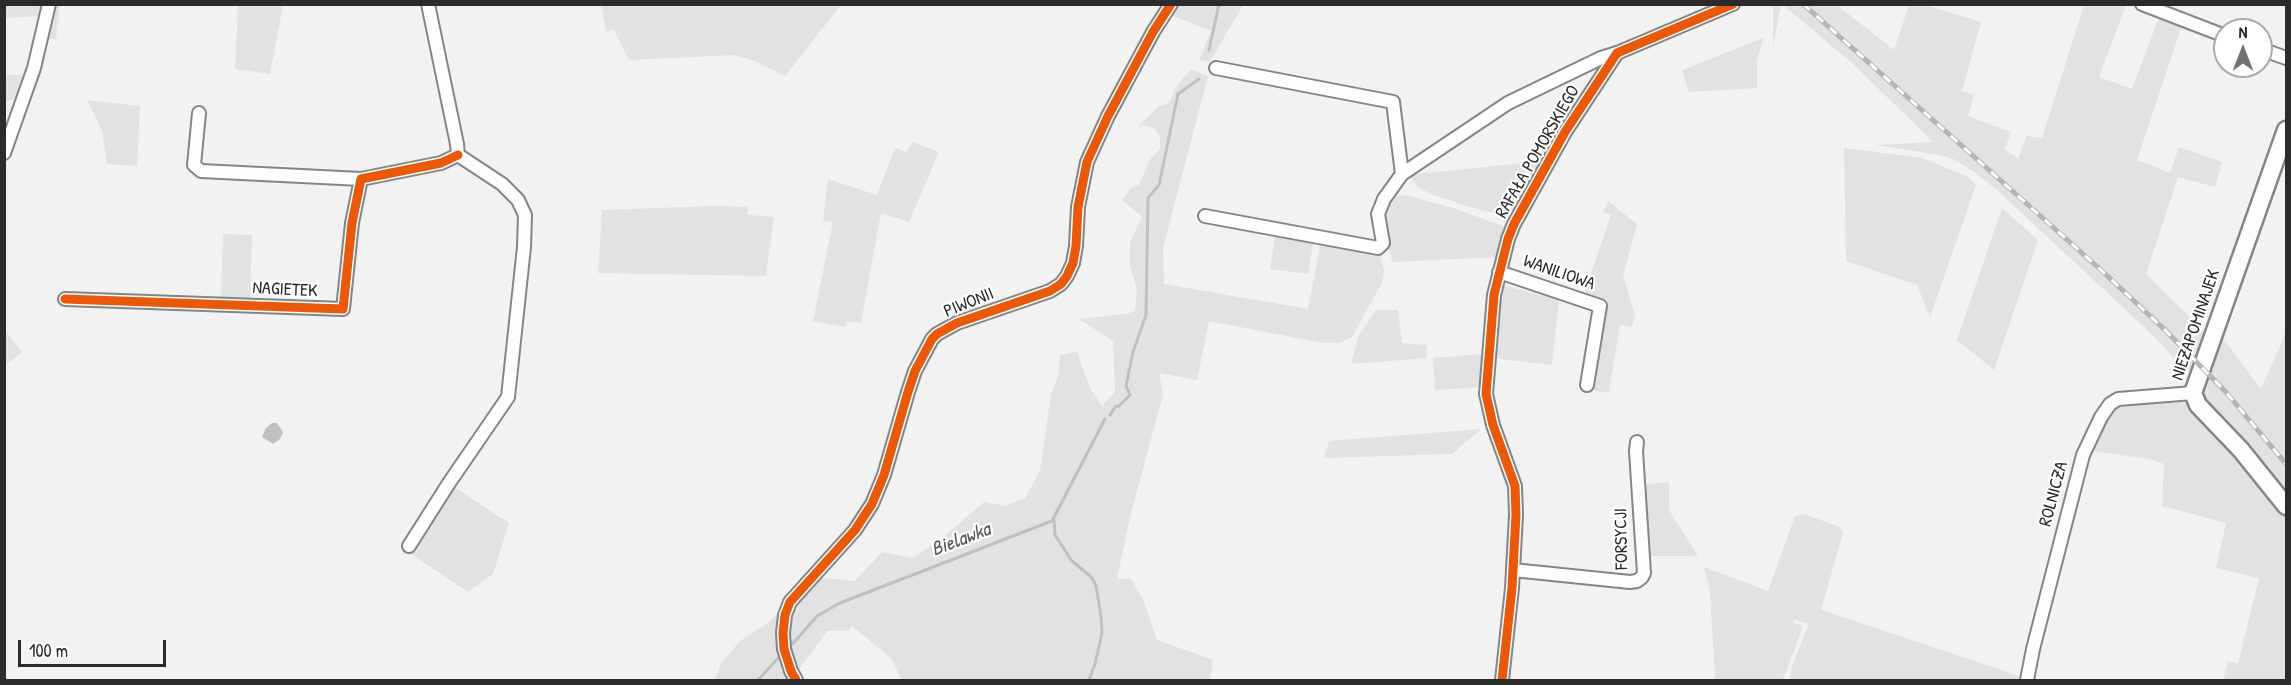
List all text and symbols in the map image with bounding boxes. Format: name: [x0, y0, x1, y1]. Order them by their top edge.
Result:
north arrow: [2213, 18, 2273, 78]
text: N: [2239, 21, 2247, 43]
street label: RAFAŁA POMORSKIEGO: [1491, 82, 1585, 222]
street label: WANILIOWA: [1520, 251, 1598, 295]
street label: NIEZAPOMINAJEK: [2167, 267, 2225, 383]
street label: NAGIETEK: [252, 278, 318, 302]
street label: PIWONII: [941, 283, 997, 323]
street label: ROLNICZA: [2035, 459, 2073, 529]
street label: FORSYCJI: [1611, 508, 1633, 570]
water label: Bielawka: [928, 518, 994, 562]
scale bar: [21, 628, 170, 666]
text: 100 m: [29, 638, 68, 663]

